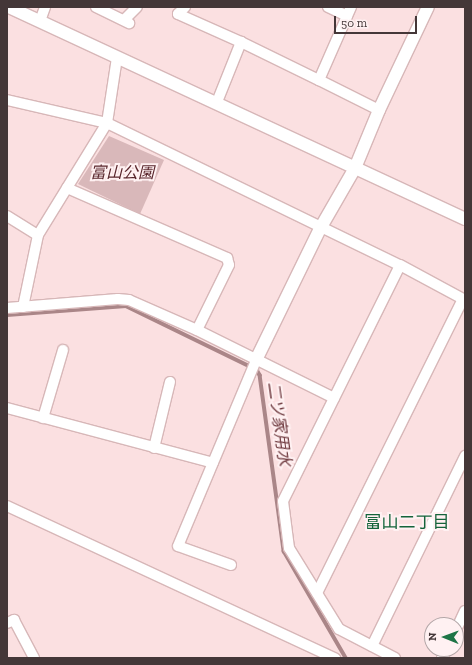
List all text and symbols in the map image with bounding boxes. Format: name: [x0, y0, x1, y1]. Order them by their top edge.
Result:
scale bar: [336, 8, 419, 34]
text: 50 m: [341, 16, 367, 30]
park label: 富山公園: [90, 163, 154, 183]
water label: 二ツ家用水: [263, 380, 295, 468]
district label: 富山二丁目: [365, 513, 449, 533]
north arrow: [424, 617, 464, 657]
text: N: [426, 632, 439, 641]

